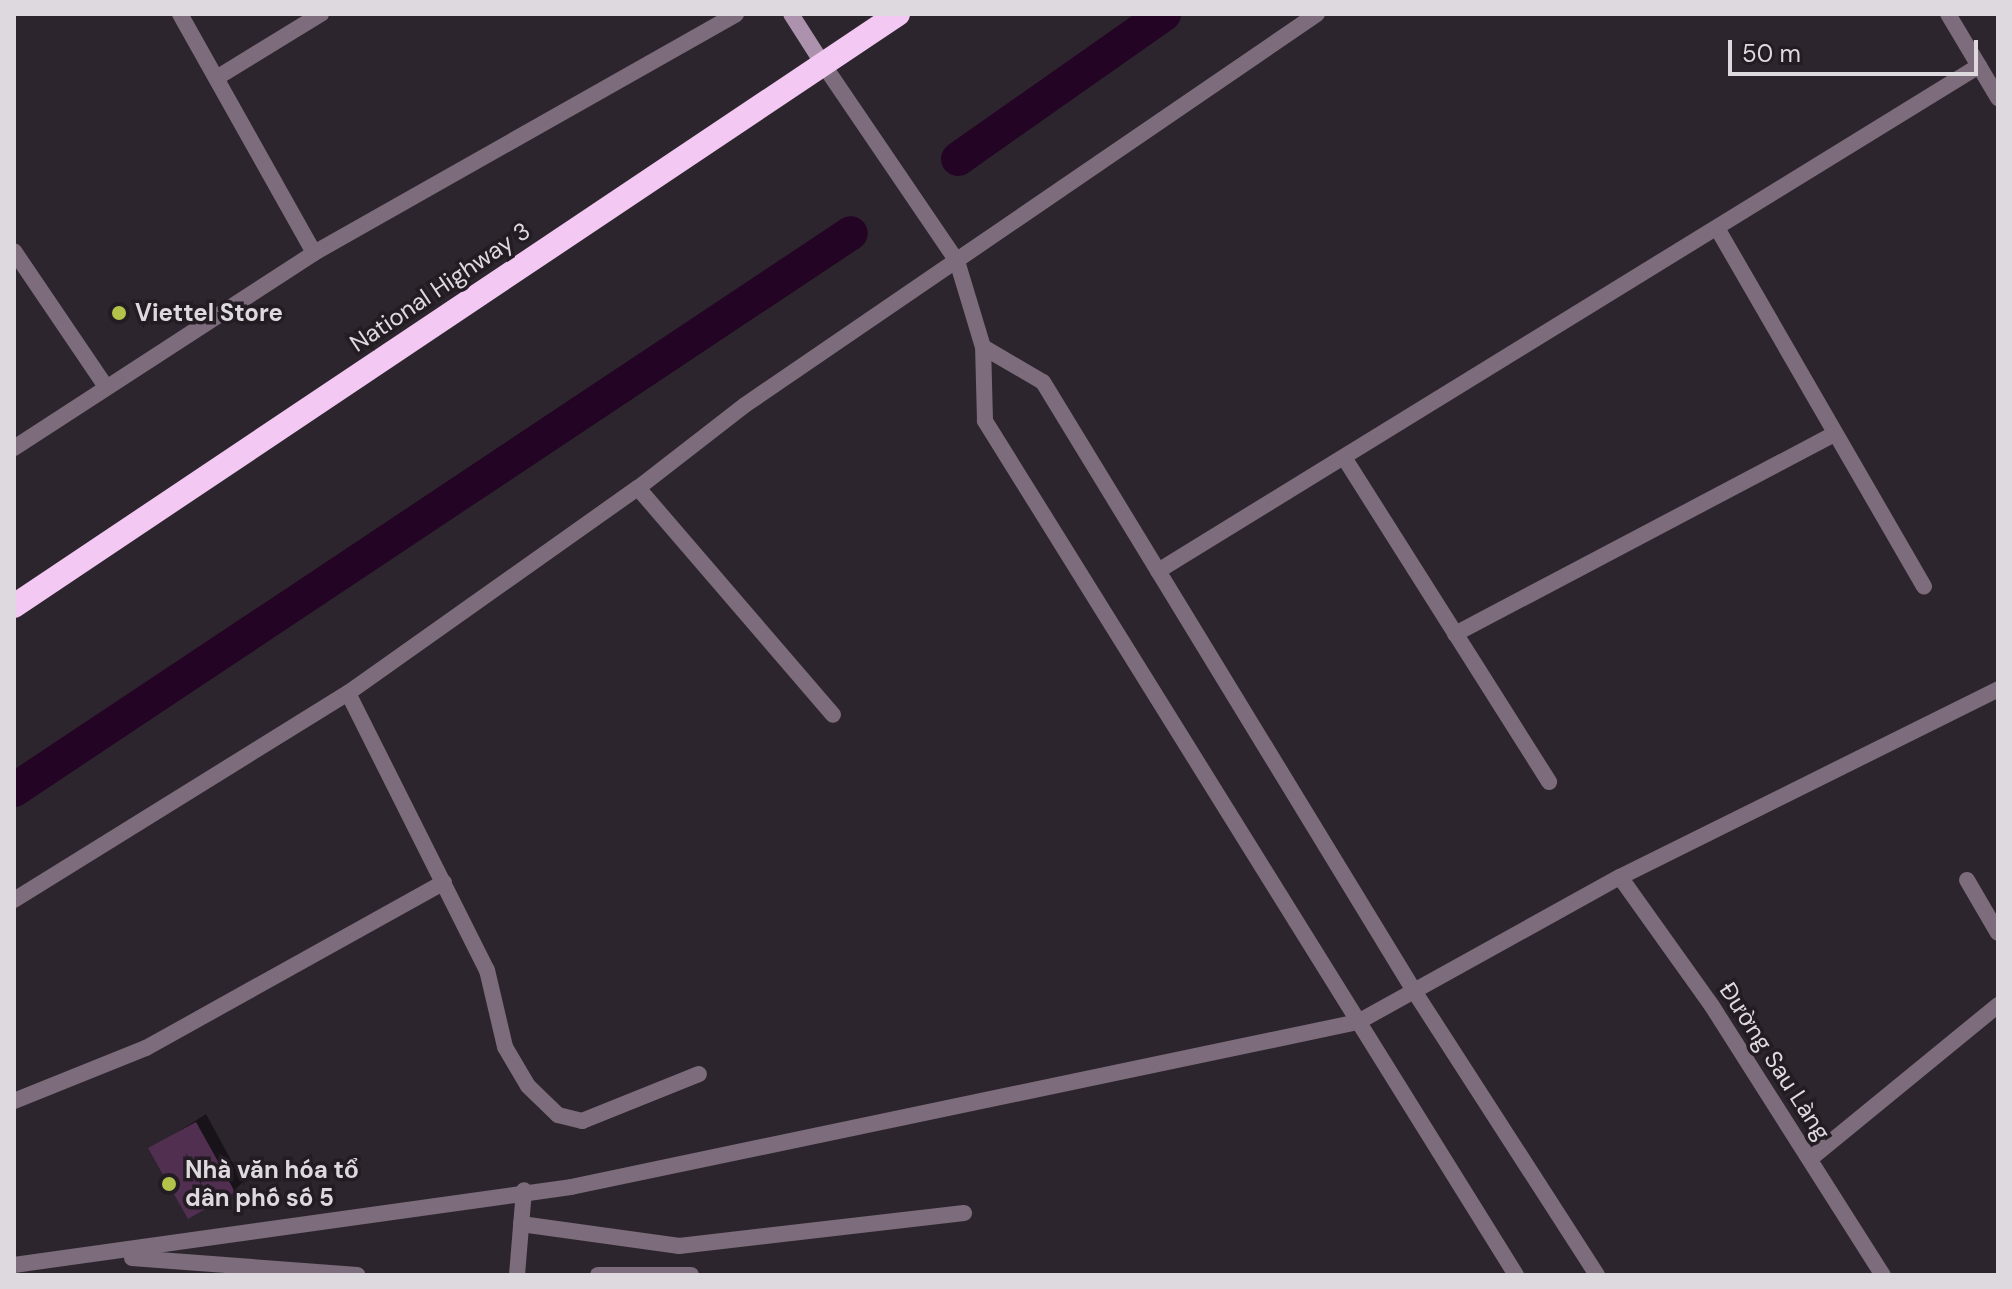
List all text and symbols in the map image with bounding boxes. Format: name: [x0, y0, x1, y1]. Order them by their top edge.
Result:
scale bar: [1732, 24, 1982, 74]
text: 50 m: [1742, 38, 1801, 69]
street label: National Highway 3: [344, 216, 536, 358]
place label: Viettel Store: [135, 299, 283, 327]
marker: Viettel Store: [110, 304, 128, 322]
street label: Đường Sau Làng: [1713, 977, 1837, 1145]
place label: Nhà văn hóa tổ dân phố số 5: [185, 1156, 359, 1212]
marker: Nhà văn hóa tổ dân phố số 5: [160, 1175, 178, 1193]

